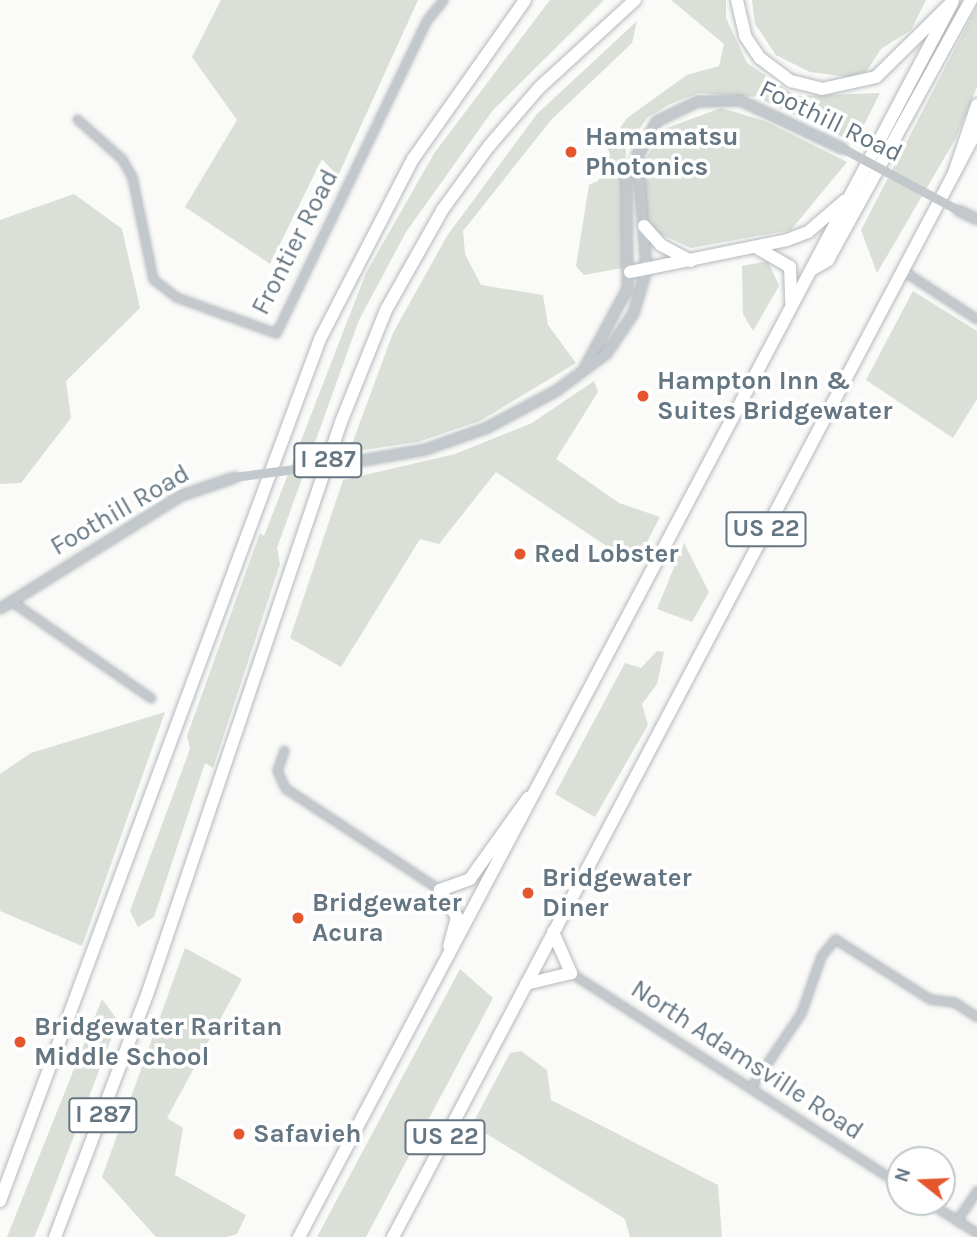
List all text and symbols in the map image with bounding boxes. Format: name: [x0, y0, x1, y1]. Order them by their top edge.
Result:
street label: Foothill Road: [754, 73, 908, 169]
place label: Hamamatsu Photonics: [585, 121, 739, 182]
marker: Hamamatsu Photonics: [563, 144, 579, 160]
street label: Frontier Road: [245, 164, 345, 320]
place label: Hampton Inn & Suites Bridgewater: [657, 365, 892, 426]
marker: Hampton Inn & Suites Bridgewater: [635, 388, 651, 404]
road number: I 287: [293, 439, 363, 480]
street label: Foothill Road: [45, 458, 195, 562]
road number: US 22: [724, 508, 808, 550]
place label: Red Lobster: [534, 538, 679, 570]
marker: Red Lobster: [512, 546, 528, 562]
place label: Bridgewater Diner: [542, 862, 692, 924]
marker: Bridgewater Diner: [520, 885, 536, 901]
place label: Bridgewater Acura: [312, 887, 462, 948]
marker: Bridgewater Acura: [290, 910, 306, 926]
street label: North Adamsville Road: [625, 973, 869, 1147]
place label: Bridgewater Raritan Middle School: [34, 1011, 283, 1072]
marker: Bridgewater Raritan Middle School: [12, 1034, 28, 1050]
road number: I 287: [68, 1094, 138, 1135]
road number: US 22: [403, 1116, 487, 1157]
place label: Safavieh: [253, 1118, 362, 1150]
marker: Safavieh: [231, 1126, 247, 1142]
north arrow: [886, 1146, 956, 1216]
text: N: [890, 1165, 915, 1185]

